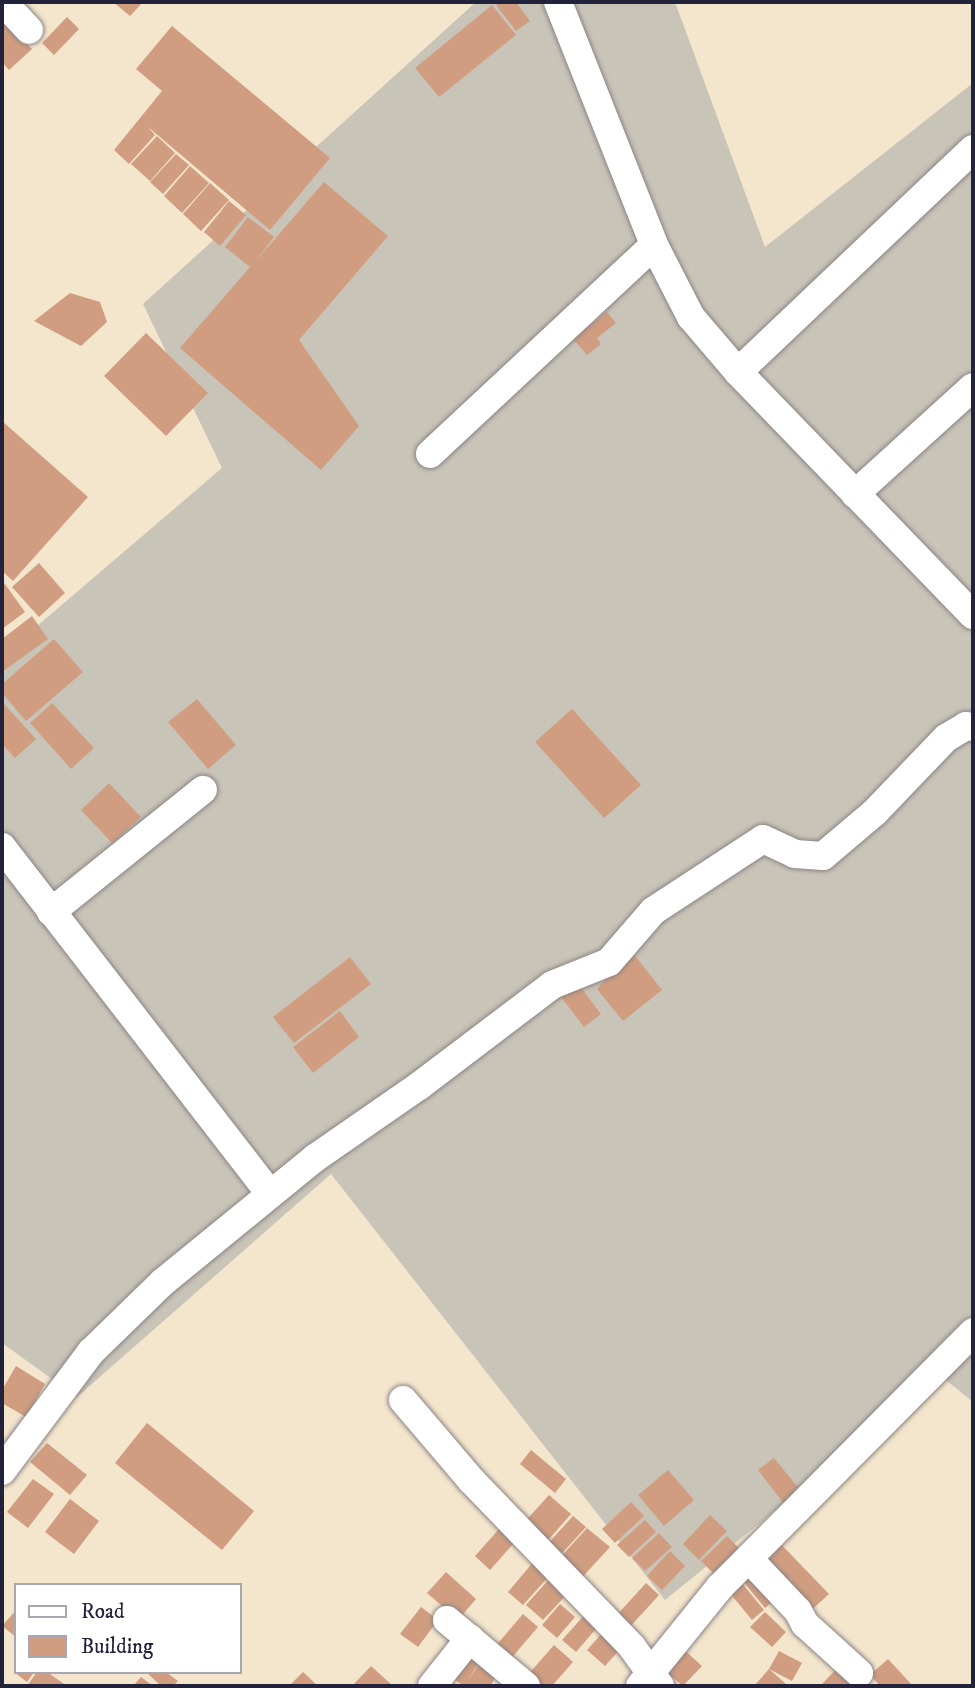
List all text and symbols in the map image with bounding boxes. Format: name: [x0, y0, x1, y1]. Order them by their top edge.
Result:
legend: [14, 1583, 242, 1674]
text: Road: [81, 1599, 125, 1625]
text: Building: [81, 1634, 153, 1660]

